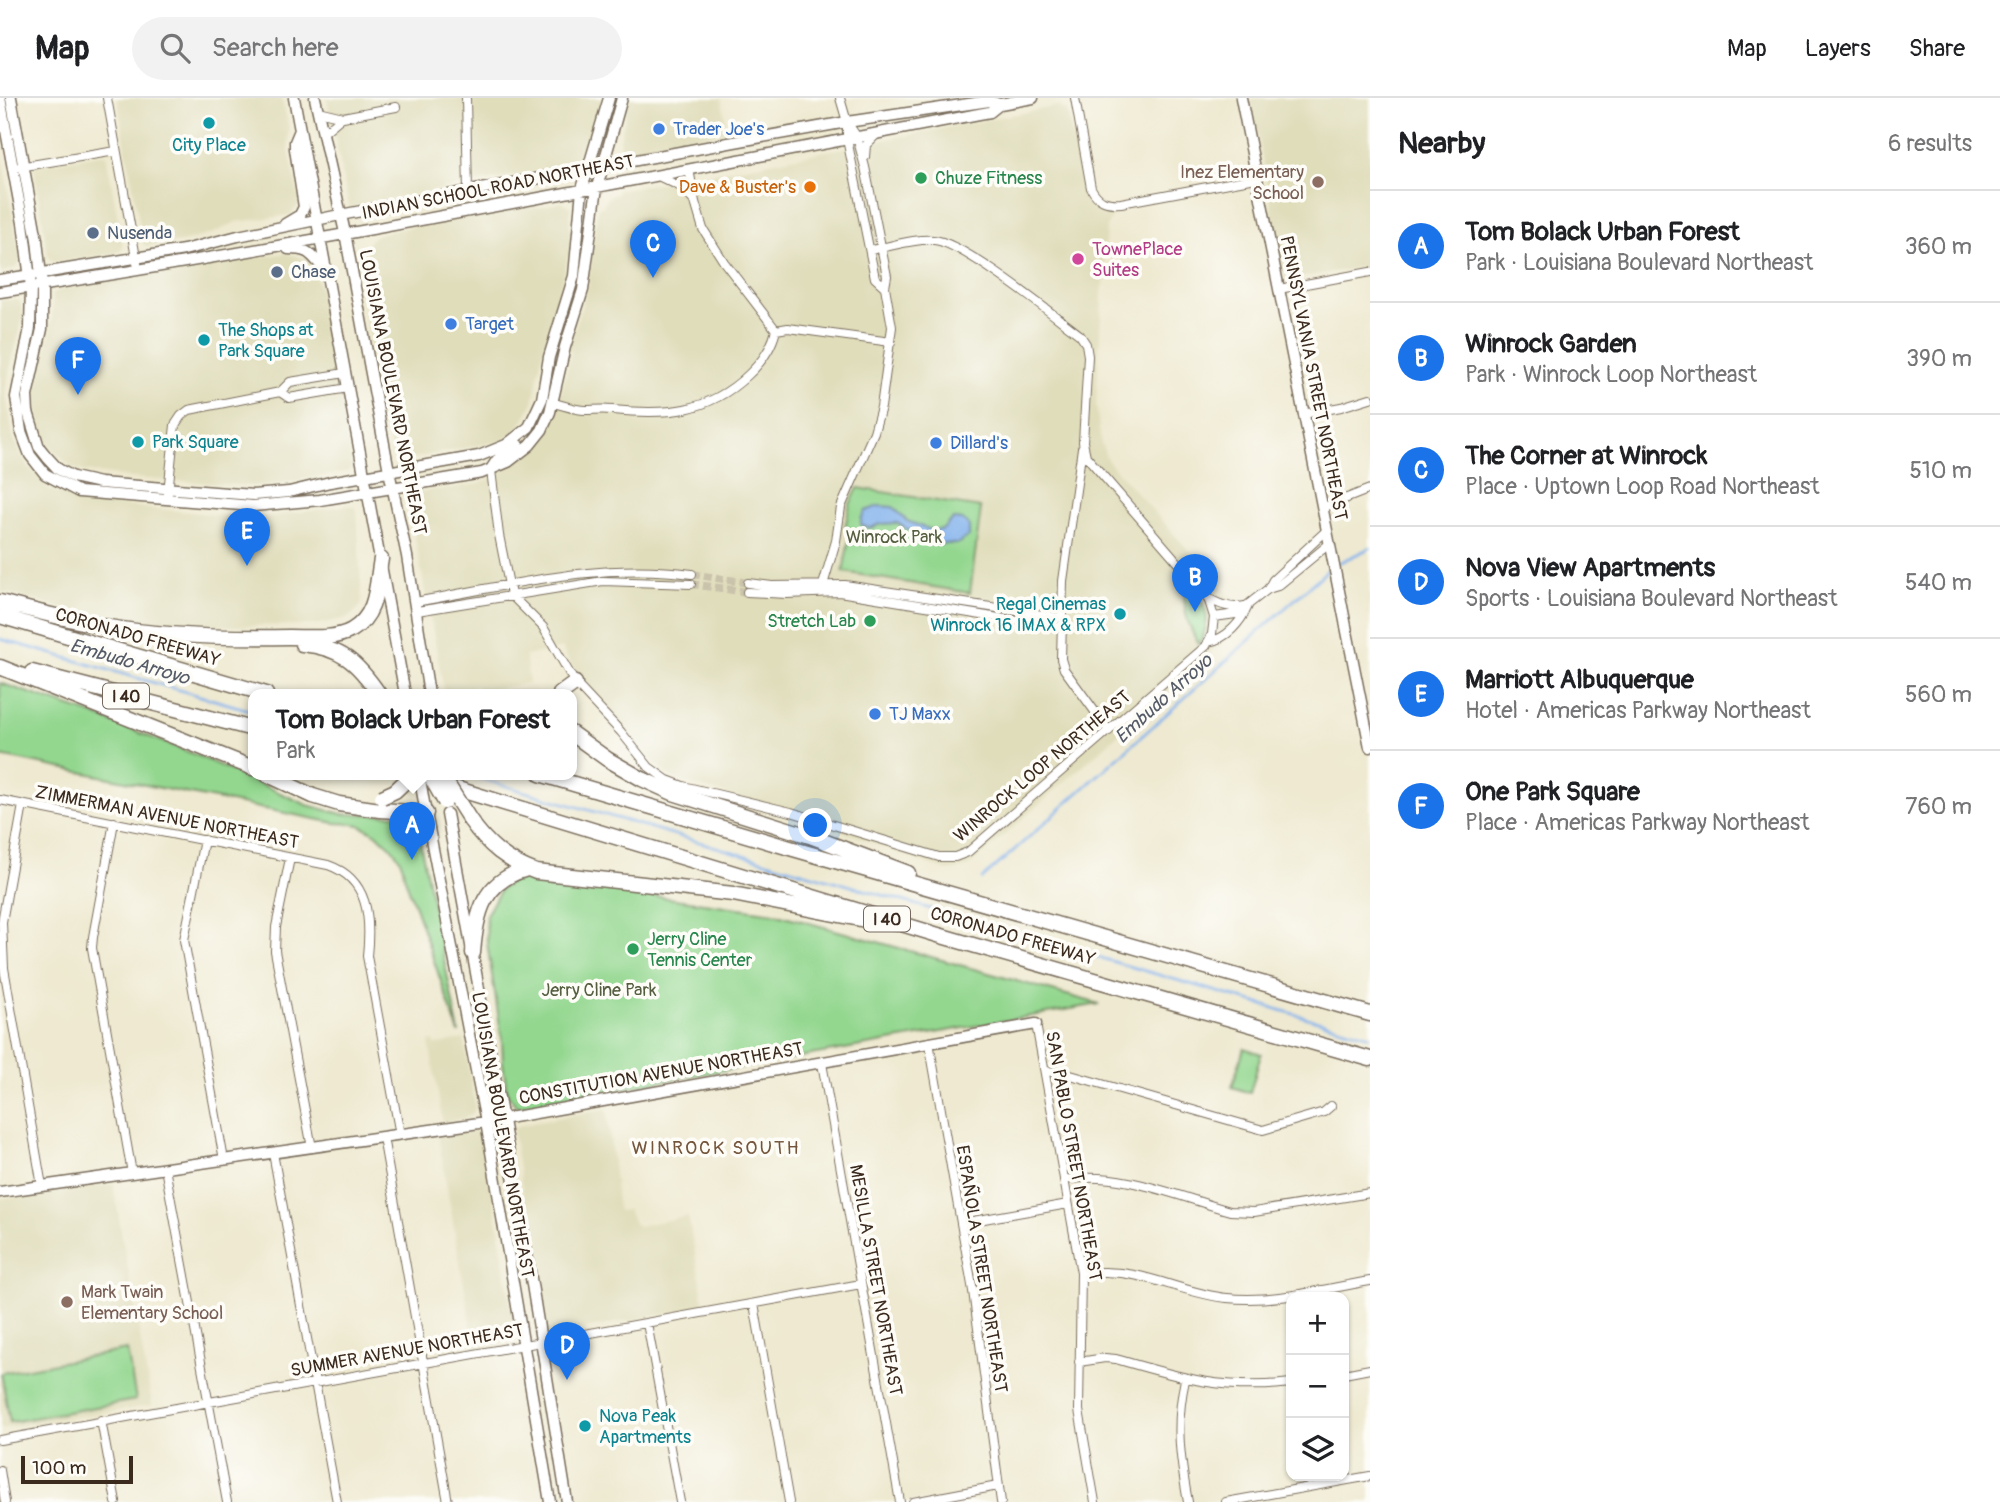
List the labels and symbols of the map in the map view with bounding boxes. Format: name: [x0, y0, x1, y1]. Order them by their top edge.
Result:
marker: City Place: [201, 115, 217, 131]
place label: Trader Joe's: [673, 118, 764, 141]
marker: Trader Joe's: [651, 121, 667, 137]
place label: City Place: [172, 134, 246, 157]
street label: INDIAN SCHOOL ROAD NORTHEAST: [360, 150, 636, 225]
place label: Inez Elementary School: [1180, 161, 1304, 205]
place label: Chuze Fitness: [935, 167, 1042, 190]
marker: Chuze Fitness: [913, 170, 929, 186]
marker: Inez Elementary School: [1310, 174, 1326, 190]
place label: Dave & Buster's: [679, 176, 796, 199]
marker: Dave & Buster's: [802, 179, 818, 195]
pin: C: [630, 220, 676, 278]
place label: Nusenda: [107, 222, 172, 245]
marker: Nusenda: [85, 225, 101, 241]
street label: PENNSYLVANIA STREET NORTHEAST: [1275, 234, 1352, 522]
place label: TownePlace Suites: [1092, 238, 1183, 282]
street label: LOUISIANA BOULEVARD NORTHEAST: [354, 247, 431, 537]
marker: TownePlace Suites: [1070, 251, 1086, 267]
place label: Chase: [291, 261, 336, 284]
marker: Chase: [269, 264, 285, 280]
place label: Target: [465, 313, 515, 336]
marker: Target: [443, 316, 459, 332]
place label: The Shops at Park Square: [218, 319, 314, 363]
marker: The Shops at Park Square: [196, 332, 212, 348]
pin: F: [55, 337, 101, 395]
place label: Park Square: [152, 431, 239, 454]
place label: Dillard's: [950, 432, 1008, 455]
marker: Park Square: [130, 434, 146, 450]
marker: Dillard's: [928, 435, 944, 451]
pin: E: [224, 508, 270, 566]
park label: Winrock Park: [846, 526, 943, 549]
pin: B: [1172, 554, 1218, 612]
place label: Regal Cinemas Winrock 16 IMAX & RPX: [930, 593, 1106, 637]
street label: CORONADO FREEWAY: [53, 603, 224, 672]
marker: Regal Cinemas Winrock 16 IMAX & RPX: [1112, 606, 1128, 622]
place label: Stretch Lab: [767, 610, 856, 633]
marker: Stretch Lab: [862, 613, 878, 629]
water label: Embudo Arroyo: [67, 633, 194, 691]
water label: Embudo Arroyo: [1110, 647, 1219, 749]
road number: I 40: [103, 684, 149, 708]
street label: WINROCK LOOP NORTHEAST: [949, 686, 1136, 847]
place label: TJ Maxx: [889, 703, 951, 726]
marker: TJ Maxx: [867, 706, 883, 722]
street label: ZIMMERMAN AVENUE NORTHEAST: [33, 781, 301, 854]
pin: A: [389, 802, 435, 860]
your location: [798, 808, 832, 842]
street label: CORONADO FREEWAY: [928, 902, 1099, 971]
road number: I 40: [864, 906, 910, 932]
place label: Jerry Cline Tennis Center: [647, 928, 753, 972]
marker: Jerry Cline Tennis Center: [625, 941, 641, 957]
park label: Jerry Cline Park: [542, 979, 657, 1002]
street label: LOUISIANA BOULEVARD NORTHEAST: [466, 990, 539, 1280]
street label: SAN PABLO STREET NORTHEAST: [1040, 1029, 1107, 1283]
street label: CONSTITUTION AVENUE NORTHEAST: [517, 1037, 805, 1110]
district label: WINROCK SOUTH: [631, 1136, 801, 1160]
street label: ESPAÑOLA STREET NORTHEAST: [951, 1144, 1012, 1395]
street label: MESILLA STREET NORTHEAST: [844, 1163, 907, 1397]
place label: Mark Twain Elementary School: [81, 1281, 223, 1325]
marker: Mark Twain Elementary School: [59, 1294, 75, 1310]
street label: SUMMER AVENUE NORTHEAST: [289, 1319, 525, 1382]
pin: D: [544, 1322, 590, 1380]
place label: Nova Peak Apartments: [599, 1405, 691, 1449]
marker: Nova Peak Apartments: [577, 1418, 593, 1434]
scale bar: [21, 1453, 133, 1485]

